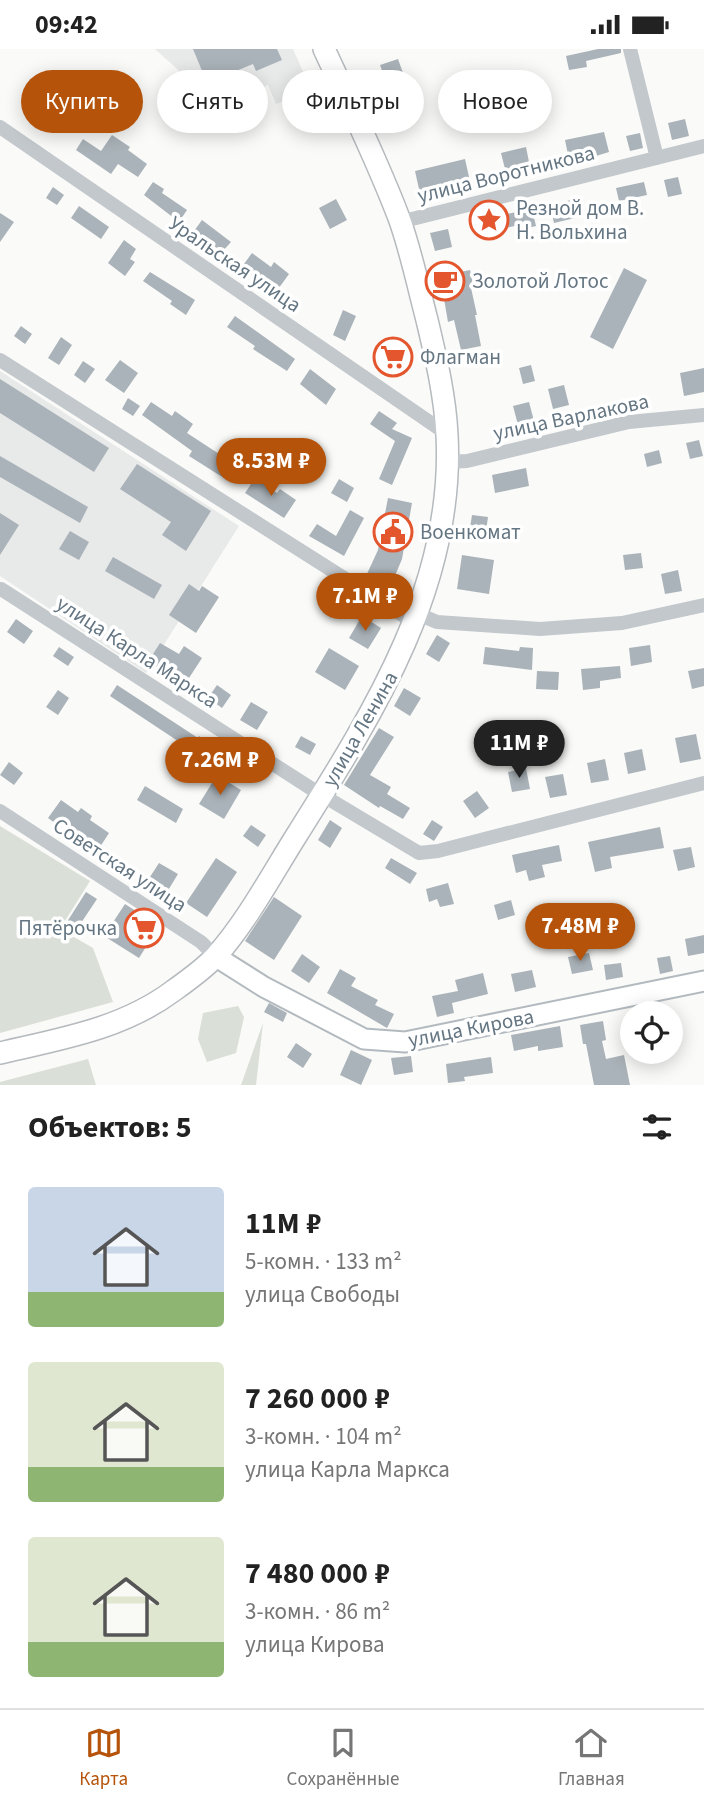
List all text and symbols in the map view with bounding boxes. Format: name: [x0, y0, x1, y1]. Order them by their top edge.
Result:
text: 09:42: [35, 6, 98, 43]
chip: Купить: [21, 70, 143, 133]
chip: Снять: [157, 70, 268, 133]
chip: Фильтры: [282, 70, 424, 133]
chip: Новое: [438, 70, 552, 133]
street label: улица Воротникова: [414, 137, 598, 211]
place label: Резной дом В. Н. Вольхина: [516, 193, 644, 247]
place icon: Резной дом В. Н. Вольхина: [468, 199, 510, 241]
street label: Уральская улица: [163, 209, 307, 319]
cafe icon: Золотой Лотос: [424, 260, 466, 302]
place label: Золотой Лотос: [472, 266, 609, 296]
supermarket icon: Флагман: [372, 336, 414, 378]
place label: Флагман: [420, 342, 501, 372]
street label: улица Варлакова: [490, 386, 652, 448]
pin: 8.53M ₽: [206, 439, 336, 498]
text: 8.53M ₽: [232, 444, 310, 477]
public building icon: Военкомат: [372, 511, 414, 553]
place label: Военкомат: [420, 517, 521, 547]
pin: 7.1M ₽: [308, 573, 422, 633]
text: 7.1M ₽: [332, 579, 398, 612]
street label: улица Карла Маркса: [50, 588, 224, 716]
street label: улица Ленина: [315, 666, 405, 792]
pin: 11M ₽: [470, 721, 568, 780]
text: 11M ₽: [490, 726, 548, 759]
pin: 7.26M ₽: [155, 737, 285, 797]
text: 7.26M ₽: [181, 743, 259, 776]
street label: Советская улица: [47, 810, 193, 920]
pin: 7.48M ₽: [515, 904, 645, 963]
supermarket icon: Пятёрочка: [123, 907, 165, 949]
text: 7.48M ₽: [541, 909, 619, 942]
place label: Пятёрочка: [18, 913, 117, 943]
street label: улица Кирова: [406, 1001, 536, 1055]
map controls: [620, 1001, 683, 1064]
button: locate: [620, 1001, 683, 1064]
text: Объектов: 5: [28, 1106, 192, 1149]
icon: filters: [638, 1108, 676, 1146]
text: 11M ₽: [245, 1202, 321, 1245]
icon: home: [84, 1215, 168, 1299]
text: 5-комн. · 133 m²: [245, 1245, 402, 1278]
text: улица Свободы: [245, 1278, 400, 1311]
text: 7 260 000 ₽: [245, 1377, 390, 1420]
icon: home: [84, 1390, 168, 1474]
text: 3-комн. · 104 m²: [245, 1420, 402, 1453]
text: улица Карла Маркса: [245, 1453, 450, 1486]
text: 7 480 000 ₽: [245, 1552, 390, 1595]
icon: home: [84, 1565, 168, 1649]
text: 3-комн. · 86 m²: [245, 1595, 390, 1628]
text: улица Кирова: [245, 1628, 385, 1661]
tab: Карта: [79, 1724, 128, 1793]
tab: Сохранённые: [287, 1724, 399, 1793]
tab: Главная: [558, 1724, 625, 1793]

